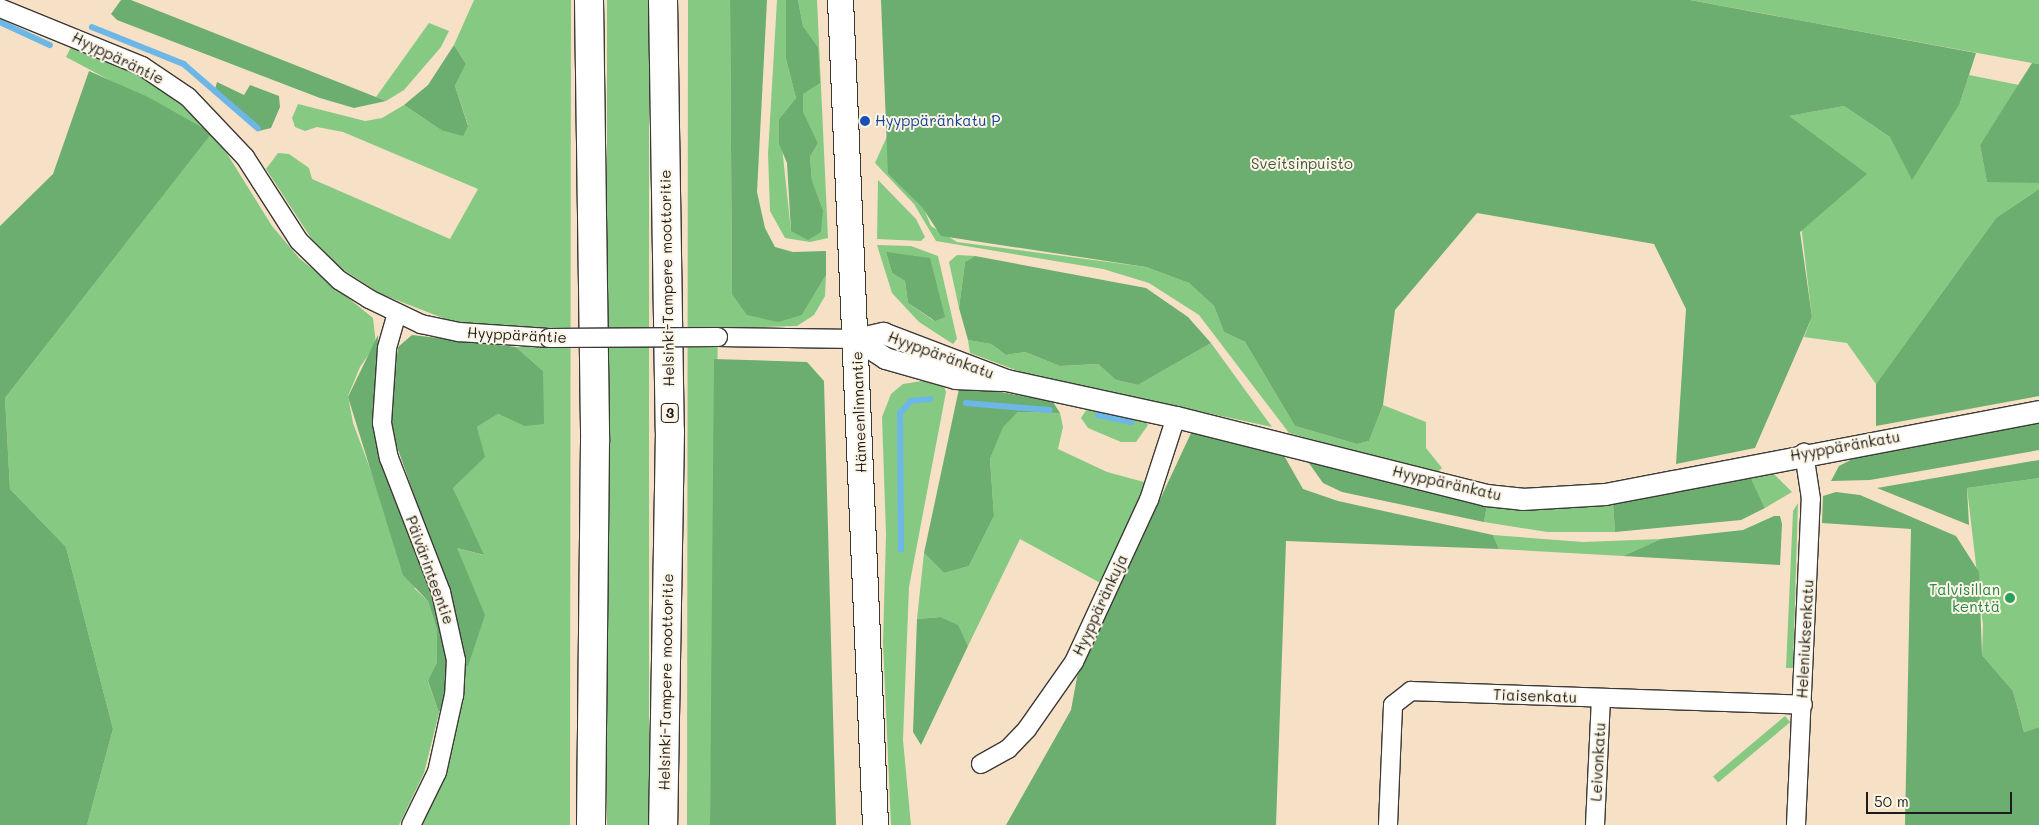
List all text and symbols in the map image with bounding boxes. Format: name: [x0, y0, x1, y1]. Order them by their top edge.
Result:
street label: Hyyppäräntie: [69, 28, 167, 88]
place label: Hyyppäränkatu P: [875, 112, 1000, 130]
marker: Hyyppäränkatu P: [859, 115, 871, 127]
park label: Sveitsinpuisto: [1251, 155, 1353, 173]
street label: Helsinki-Tampere moottoritie: [656, 169, 678, 387]
street label: Hyyppäräntie: [467, 323, 567, 347]
street label: Hyyppäränkatu: [886, 327, 996, 383]
street label: Hämeenlinnantie: [848, 351, 870, 473]
road number: 3: [660, 402, 680, 424]
street label: Hyyppäränkatu: [1789, 427, 1901, 465]
street label: Hyyppäränkatu: [1391, 462, 1503, 504]
street label: Päivärinteentie: [402, 513, 458, 627]
street label: Hyyppäränkuja: [1069, 551, 1131, 659]
street label: Helsinki-Tampere moottoritie: [655, 573, 677, 791]
street label: Heleniuksenkatu: [1793, 579, 1817, 699]
place label: Talvisillan kenttä: [1929, 580, 2000, 615]
marker: Talvisillan kenttä: [2004, 592, 2016, 604]
street label: Tiaisenkatu: [1493, 686, 1577, 706]
street label: Leivonkatu: [1587, 722, 1609, 802]
scale bar: [1869, 782, 2015, 814]
text: 50 m: [1874, 791, 1909, 811]

